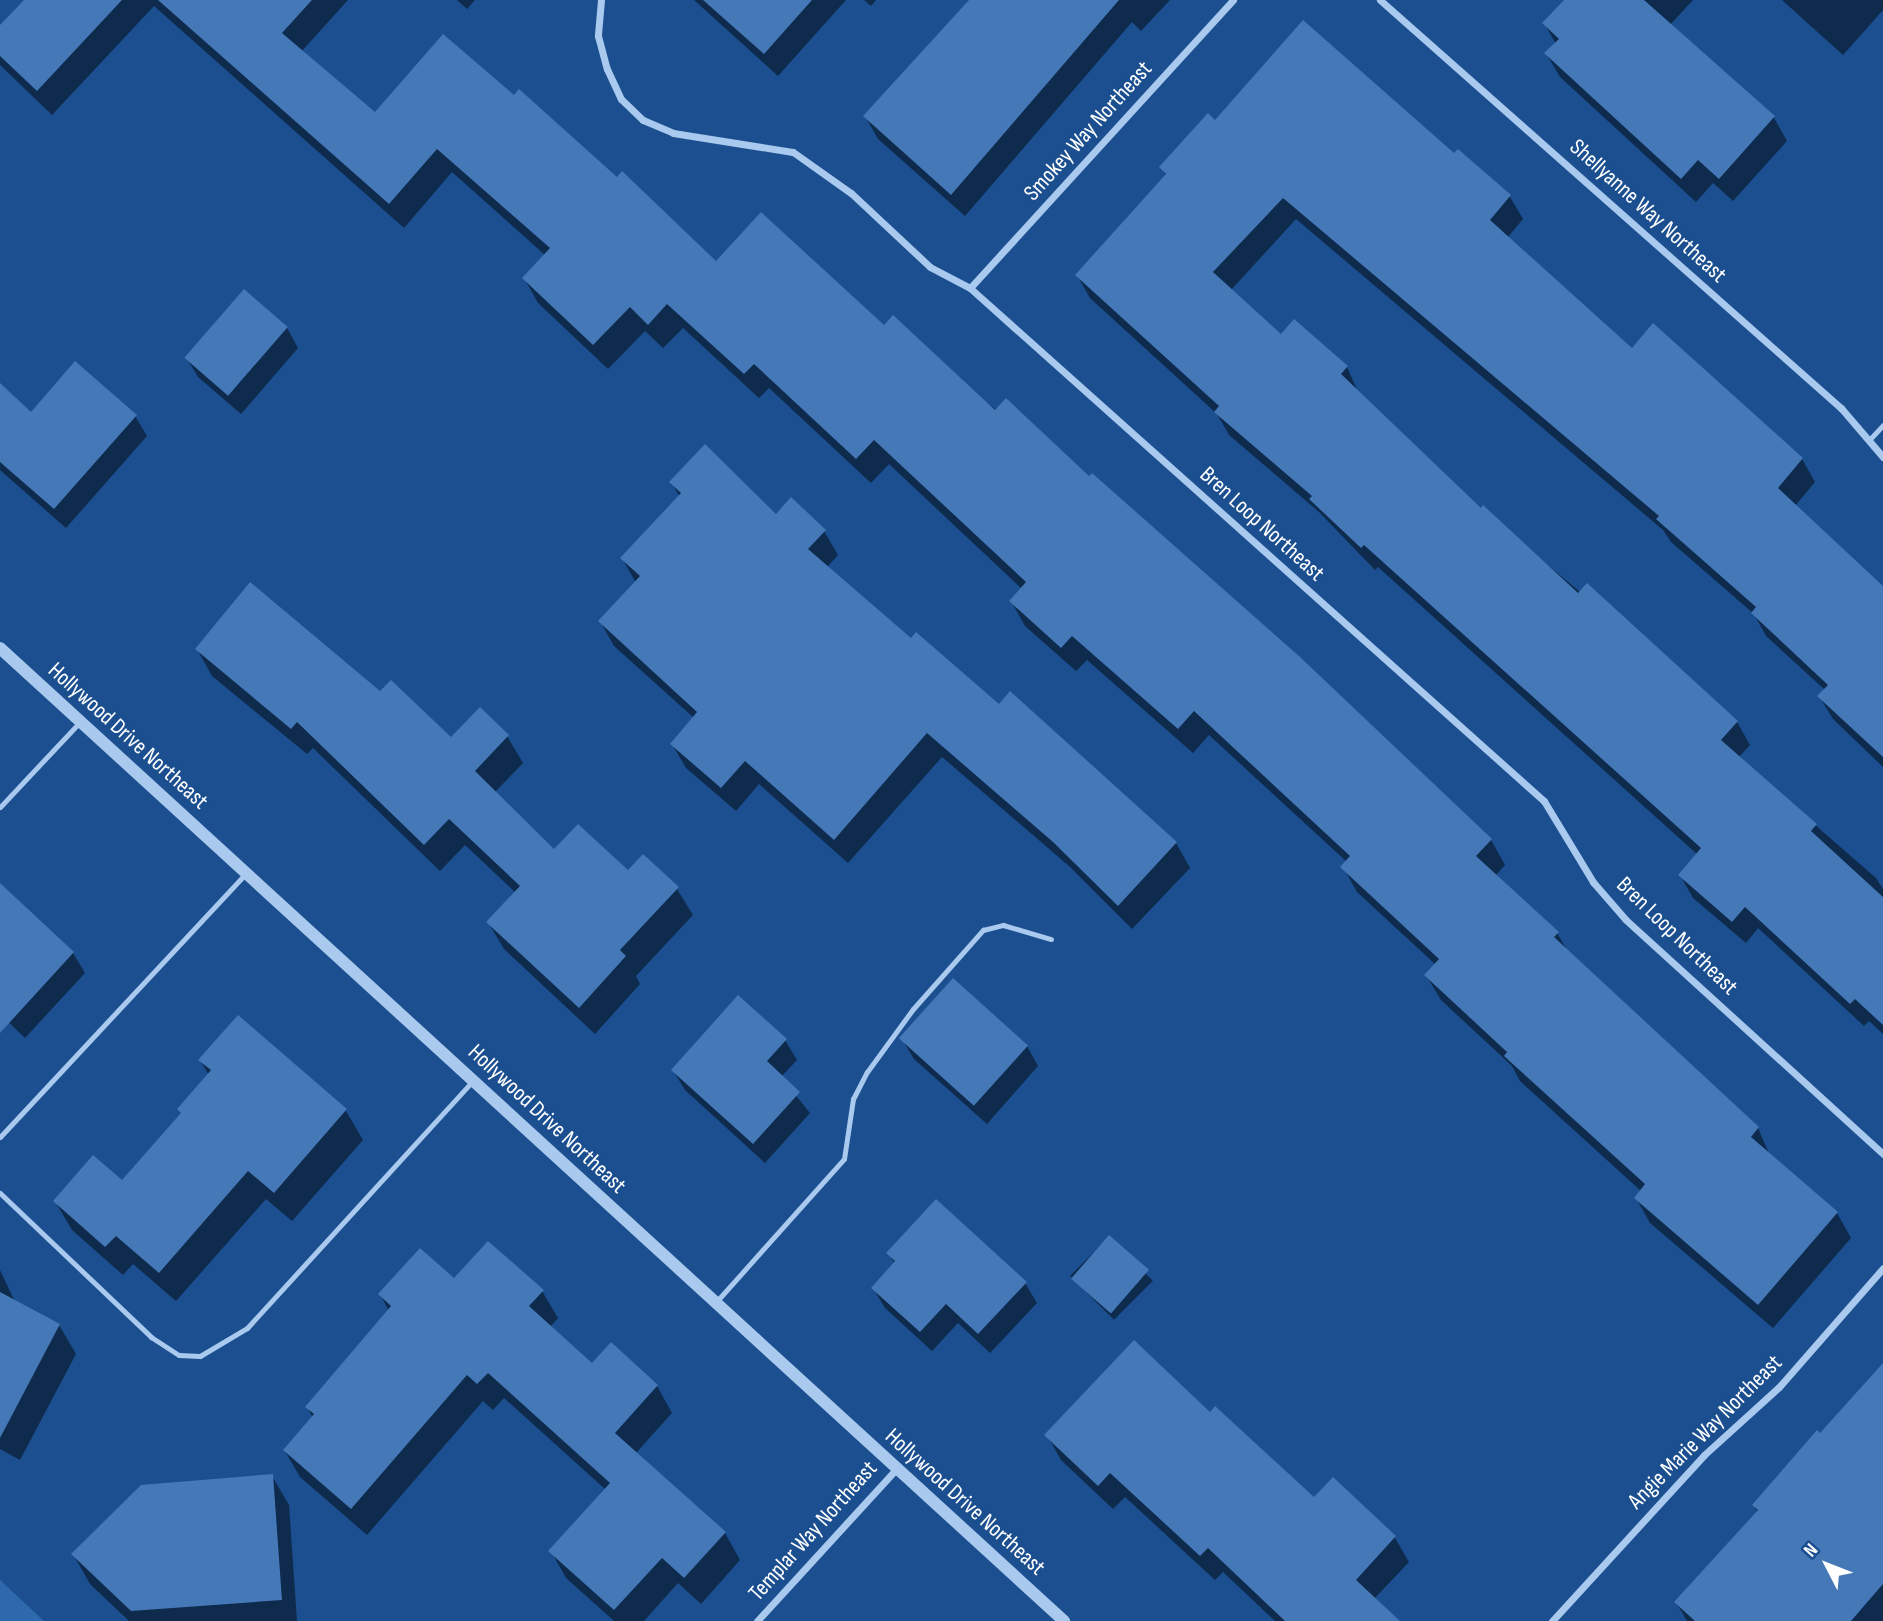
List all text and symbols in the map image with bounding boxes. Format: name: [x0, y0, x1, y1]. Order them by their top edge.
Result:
street label: Smokey Way Northeast: [1018, 56, 1158, 206]
street label: Shellyanne Way Northeast: [1564, 133, 1732, 289]
street label: Bren Loop Northeast: [1194, 461, 1330, 587]
street label: Hollywood Drive Northeast: [42, 657, 214, 815]
street label: Bren Loop Northeast: [1611, 871, 1743, 1001]
street label: Hollywood Drive Northeast: [462, 1039, 632, 1199]
street label: Angie Marie Way Northeast: [1622, 1349, 1788, 1515]
street label: Hollywood Drive Northeast: [879, 1423, 1051, 1581]
street label: Templar Way Northeast: [743, 1455, 883, 1607]
north arrow: [1792, 1530, 1862, 1600]
text: N: [1799, 1539, 1823, 1562]

